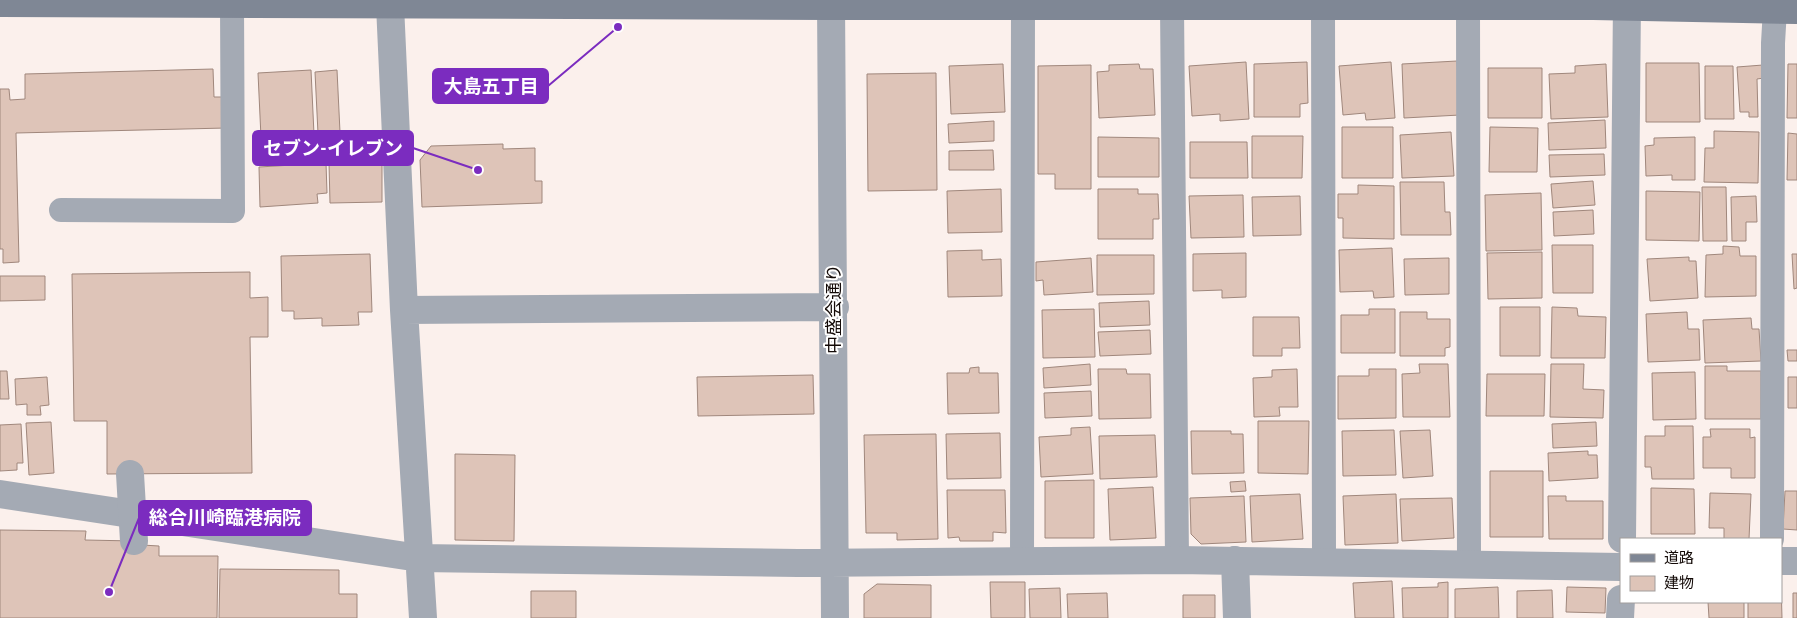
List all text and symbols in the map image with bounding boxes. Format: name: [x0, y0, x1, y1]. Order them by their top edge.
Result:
callout: 大島五丁目: [433, 69, 548, 103]
text: 大島五丁目: [443, 75, 539, 98]
callout: セブン-イレブン: [253, 131, 413, 165]
text: セブン-イレブン: [263, 137, 403, 160]
street label: 中盛会通り: [823, 264, 844, 354]
callout: 総合川崎臨港病院: [139, 501, 311, 535]
text: 総合川崎臨港病院: [149, 506, 301, 529]
legend: [1620, 538, 1782, 603]
text: 道路: [1664, 549, 1694, 567]
text: 建物: [1664, 574, 1694, 592]

